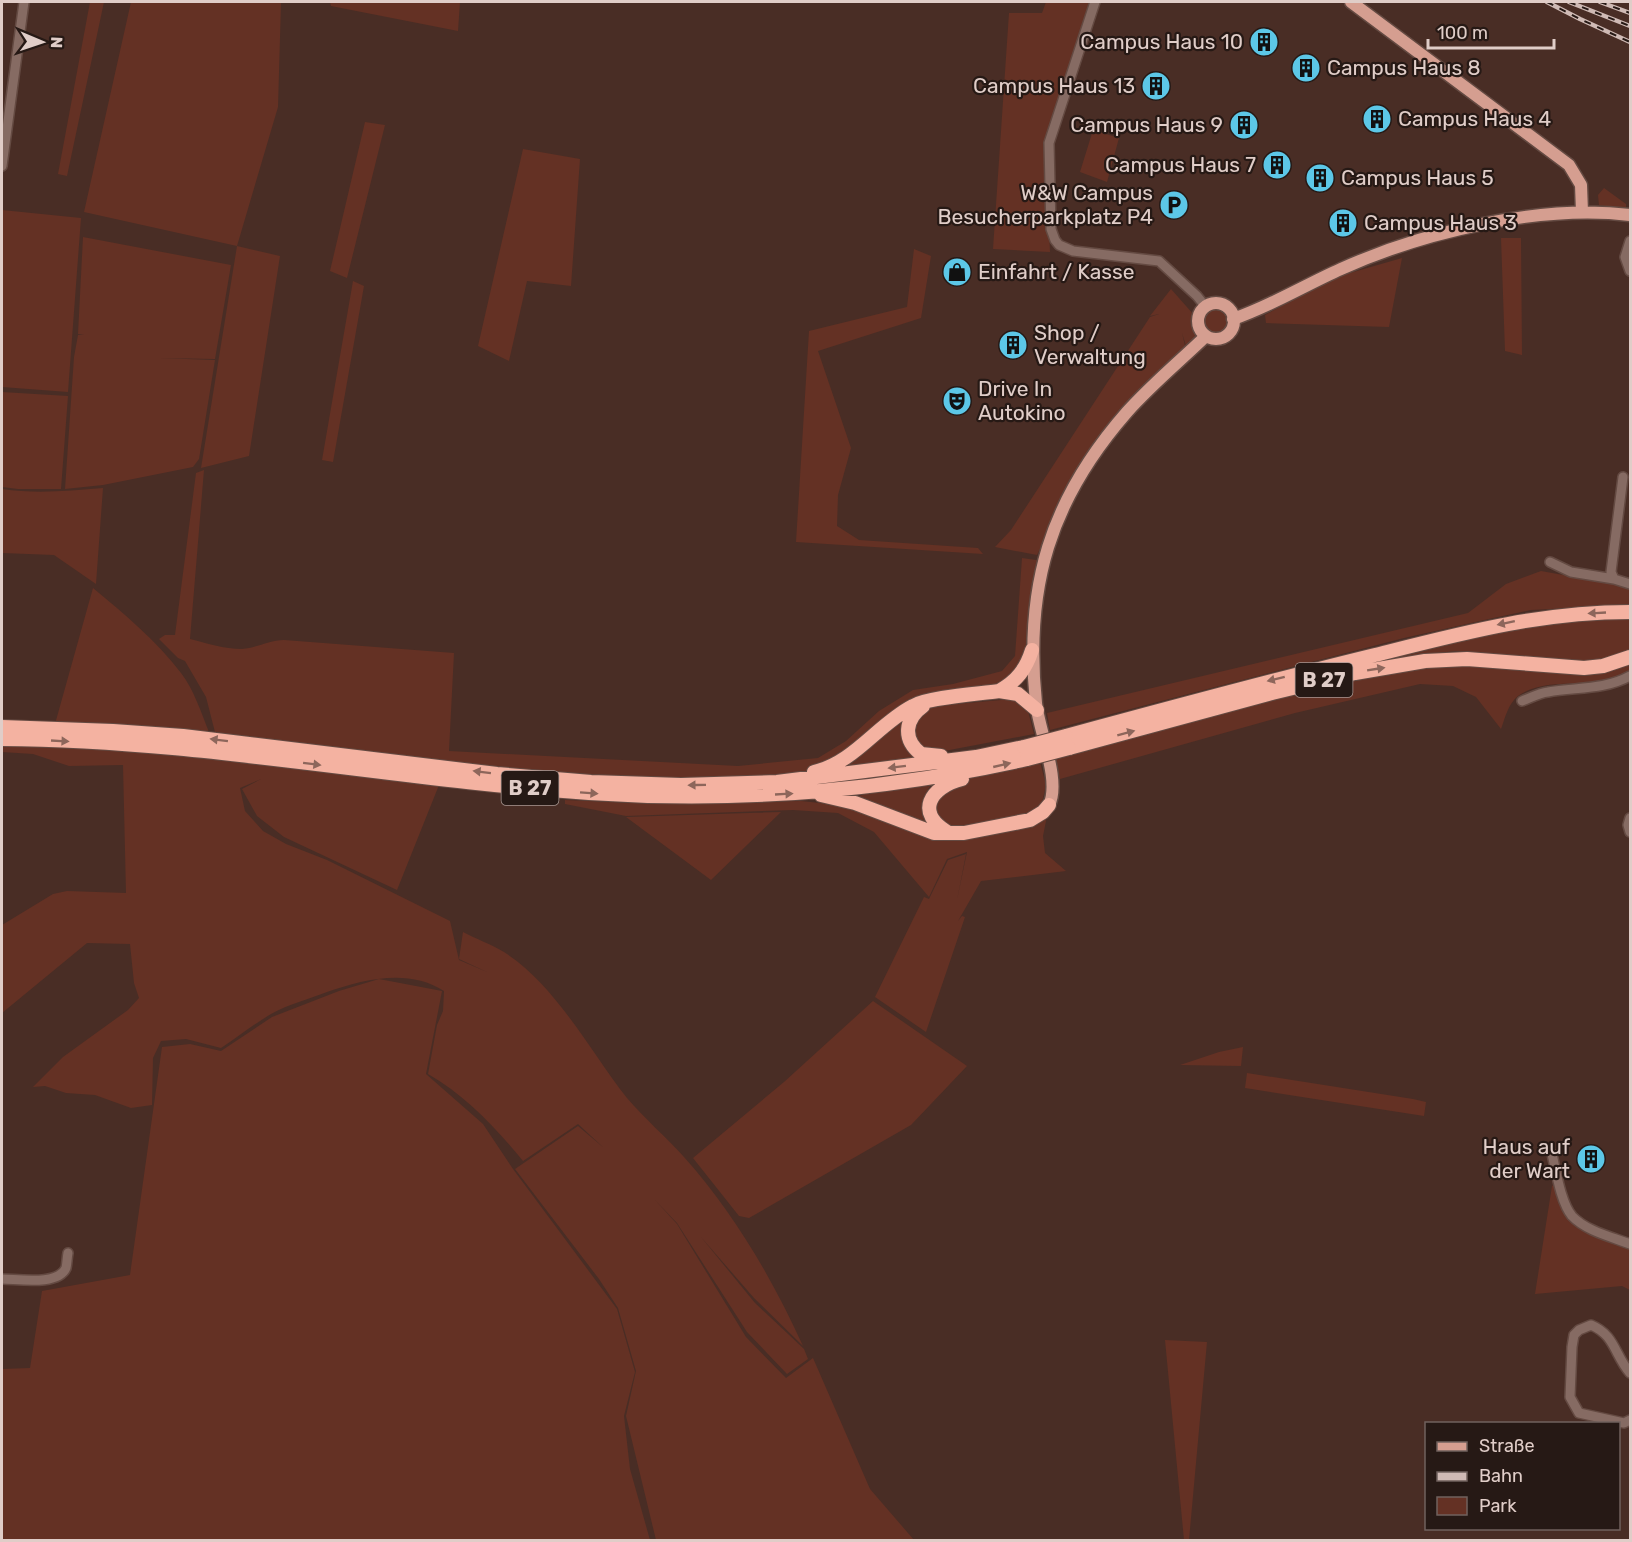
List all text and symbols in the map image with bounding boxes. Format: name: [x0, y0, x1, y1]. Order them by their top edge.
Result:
north arrow: [12, 12, 72, 72]
scale bar: [1428, 12, 1554, 50]
text: 100 m: [1437, 22, 1488, 44]
building icon: Campus Haus 10: [1248, 26, 1280, 58]
place label: Campus Haus 10: [1080, 29, 1243, 54]
text: N: [47, 36, 66, 49]
building icon: Campus Haus 8: [1290, 52, 1322, 84]
place label: Campus Haus 8: [1327, 55, 1481, 80]
building icon: Campus Haus 13: [1140, 70, 1172, 102]
place label: Campus Haus 13: [973, 73, 1135, 98]
building icon: Campus Haus 4: [1361, 103, 1393, 135]
place label: Campus Haus 4: [1398, 106, 1551, 131]
building icon: Campus Haus 9: [1228, 109, 1260, 141]
place label: Campus Haus 9: [1070, 112, 1223, 137]
building icon: Campus Haus 7: [1261, 149, 1293, 181]
place label: Campus Haus 7: [1105, 152, 1256, 177]
building icon: Campus Haus 5: [1304, 162, 1336, 194]
place label: Campus Haus 5: [1341, 165, 1494, 190]
place label: W&W Campus Besucherparkplatz P4: [937, 180, 1153, 229]
parking icon: W&W Campus Besucherparkplatz P4: [1158, 189, 1190, 221]
building icon: Campus Haus 3: [1327, 207, 1359, 239]
place label: Campus Haus 3: [1364, 210, 1517, 235]
shop icon: Einfahrt / Kasse: [941, 256, 973, 288]
place label: Einfahrt / Kasse: [978, 259, 1135, 284]
place label: Shop / Verwaltung: [1034, 320, 1146, 369]
building icon: Shop / Verwaltung: [997, 329, 1029, 361]
place label: Drive In Autokino: [978, 376, 1066, 425]
theatre icon: Drive In Autokino: [941, 385, 973, 417]
one-way arrow: [1588, 608, 1607, 617]
one-way arrow: [1496, 619, 1515, 628]
road number: B 27: [1296, 663, 1352, 697]
one-way arrow: [1367, 664, 1386, 673]
one-way arrow: [1267, 675, 1285, 685]
one-way arrow: [1117, 727, 1135, 737]
one-way arrow: [209, 735, 228, 745]
one-way arrow: [50, 736, 69, 745]
one-way arrow: [303, 759, 322, 768]
one-way arrow: [993, 759, 1011, 769]
one-way arrow: [887, 763, 906, 772]
one-way arrow: [472, 767, 491, 777]
road number: B 27: [502, 771, 558, 805]
one-way arrow: [688, 780, 707, 790]
one-way arrow: [580, 789, 599, 798]
one-way arrow: [775, 789, 794, 798]
place label: Haus auf der Wart: [1483, 1134, 1570, 1183]
building icon: Haus auf der Wart: [1575, 1143, 1607, 1175]
legend: [1425, 1422, 1620, 1530]
text: Straße: [1479, 1435, 1535, 1457]
text: Bahn: [1479, 1465, 1523, 1487]
text: Park: [1479, 1495, 1517, 1517]

